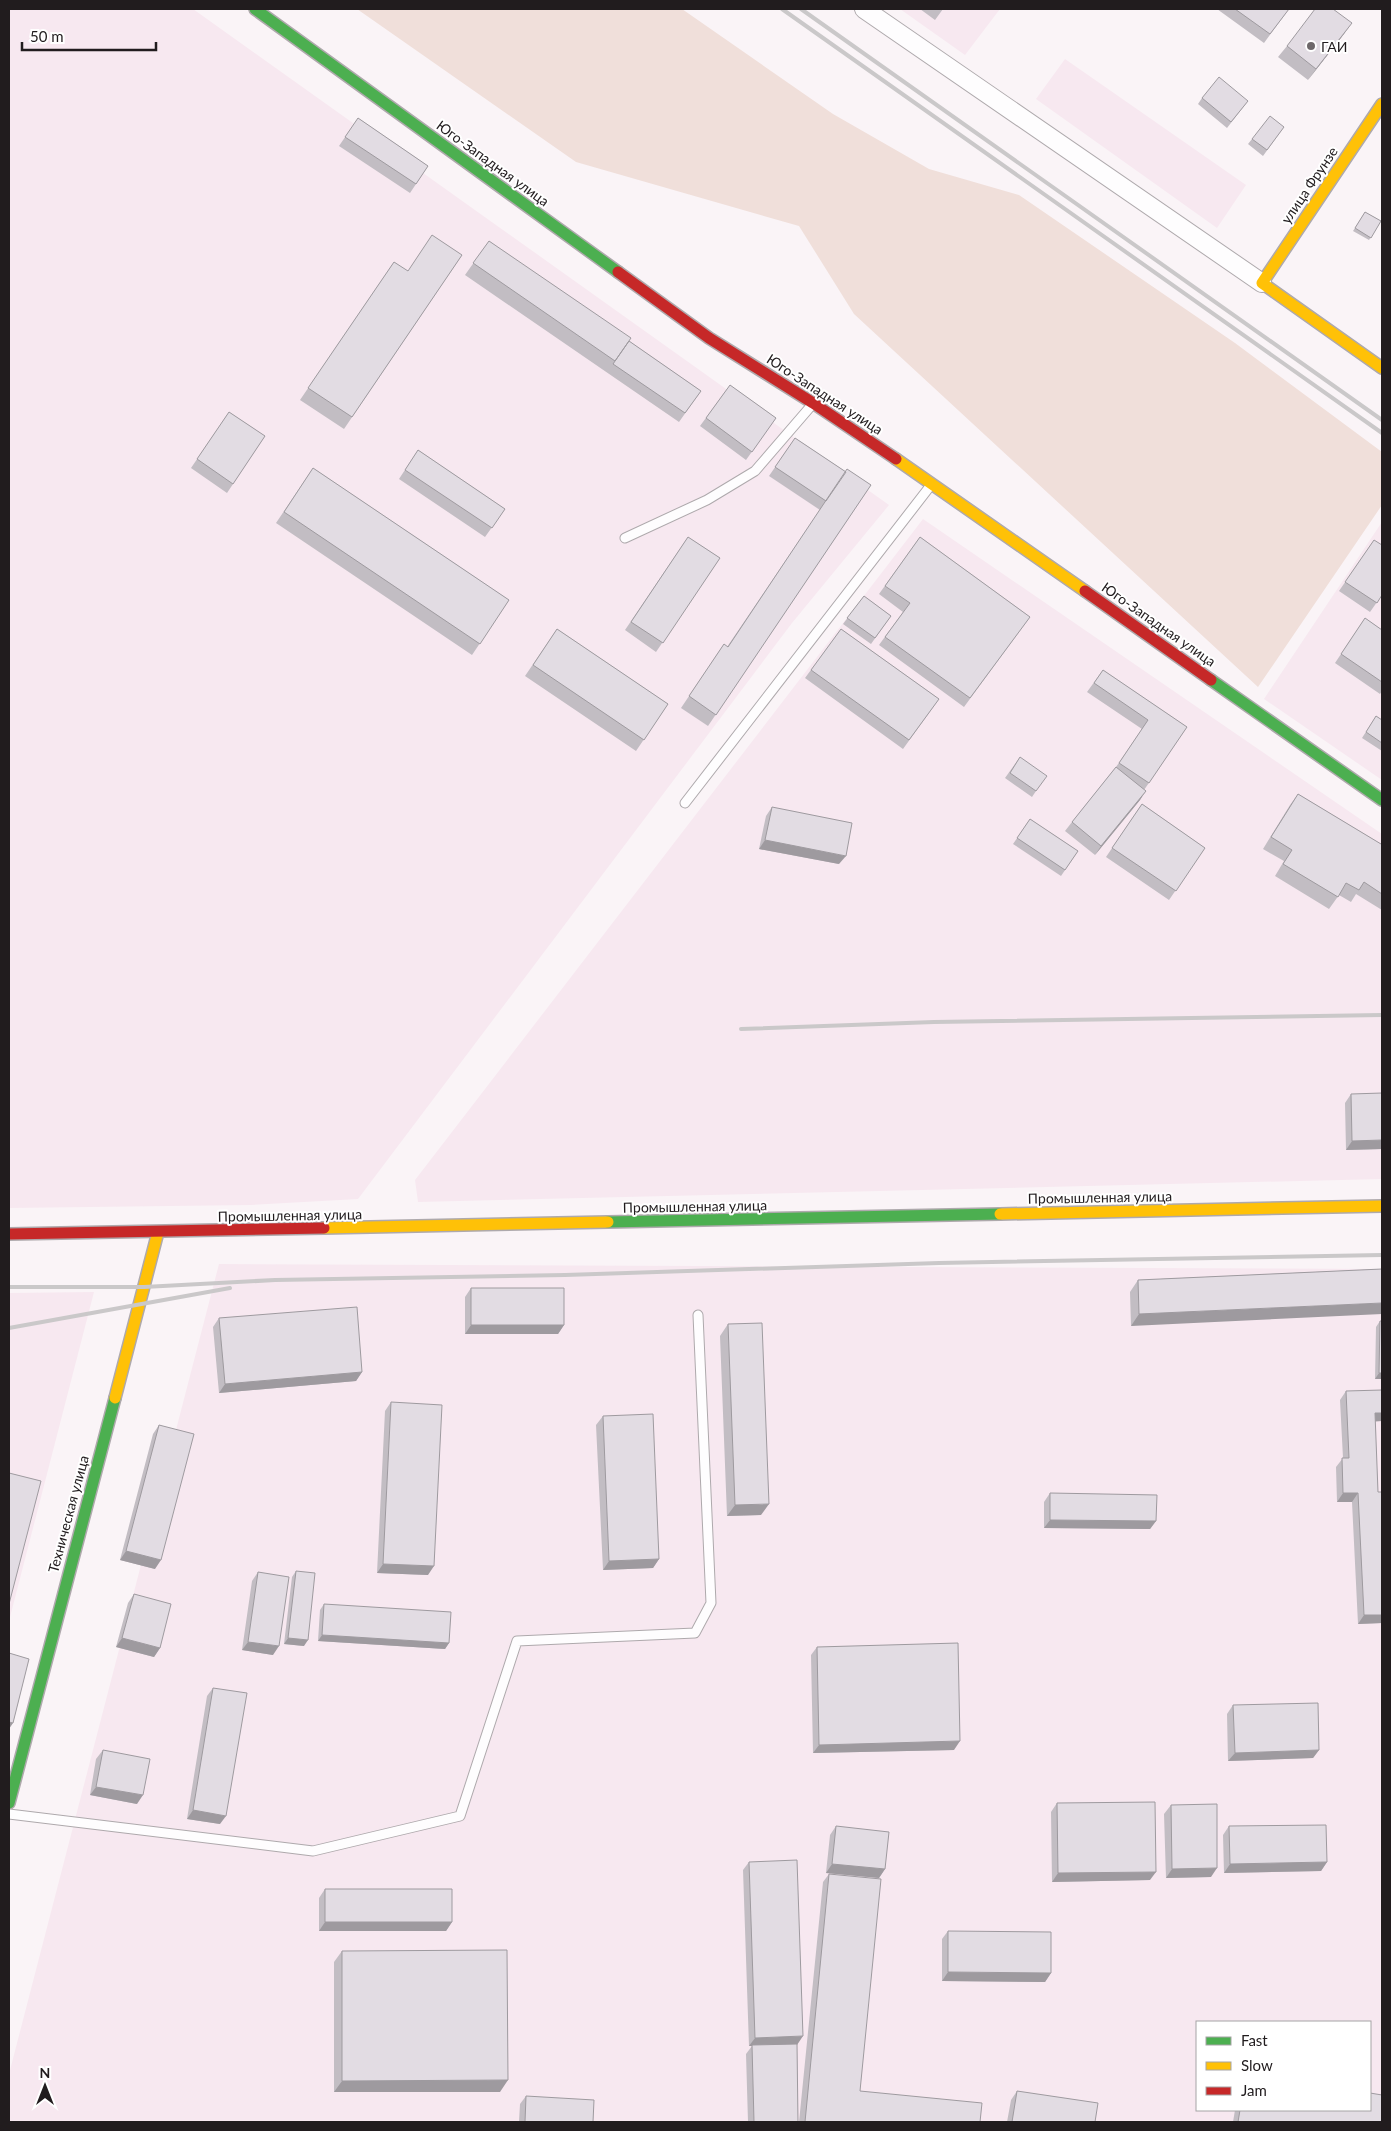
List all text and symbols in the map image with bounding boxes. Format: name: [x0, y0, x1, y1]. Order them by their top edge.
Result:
scale bar: [22, 20, 156, 52]
text: 50 m: [30, 27, 64, 45]
place label: ГАИ: [1321, 38, 1347, 55]
marker: ГАИ: [1305, 40, 1317, 52]
street label: Юго-Западная улица: [433, 116, 553, 210]
street label: улица Фрунзе: [1277, 143, 1341, 227]
street label: Юго-Западная улица: [764, 350, 886, 438]
street label: Юго-Западная улица: [1099, 578, 1219, 670]
street label: Промышленная улица: [1028, 1187, 1172, 1207]
street label: Промышленная улица: [623, 1196, 767, 1216]
street label: Промышленная улица: [218, 1205, 362, 1225]
street label: Техническая улица: [44, 1453, 92, 1575]
legend: [1196, 2021, 1371, 2111]
text: Fast: [1241, 2031, 1268, 2049]
text: Slow: [1241, 2056, 1273, 2074]
north arrow: [20, 2061, 70, 2111]
text: N: [40, 2064, 50, 2081]
text: Jam: [1241, 2081, 1267, 2099]

